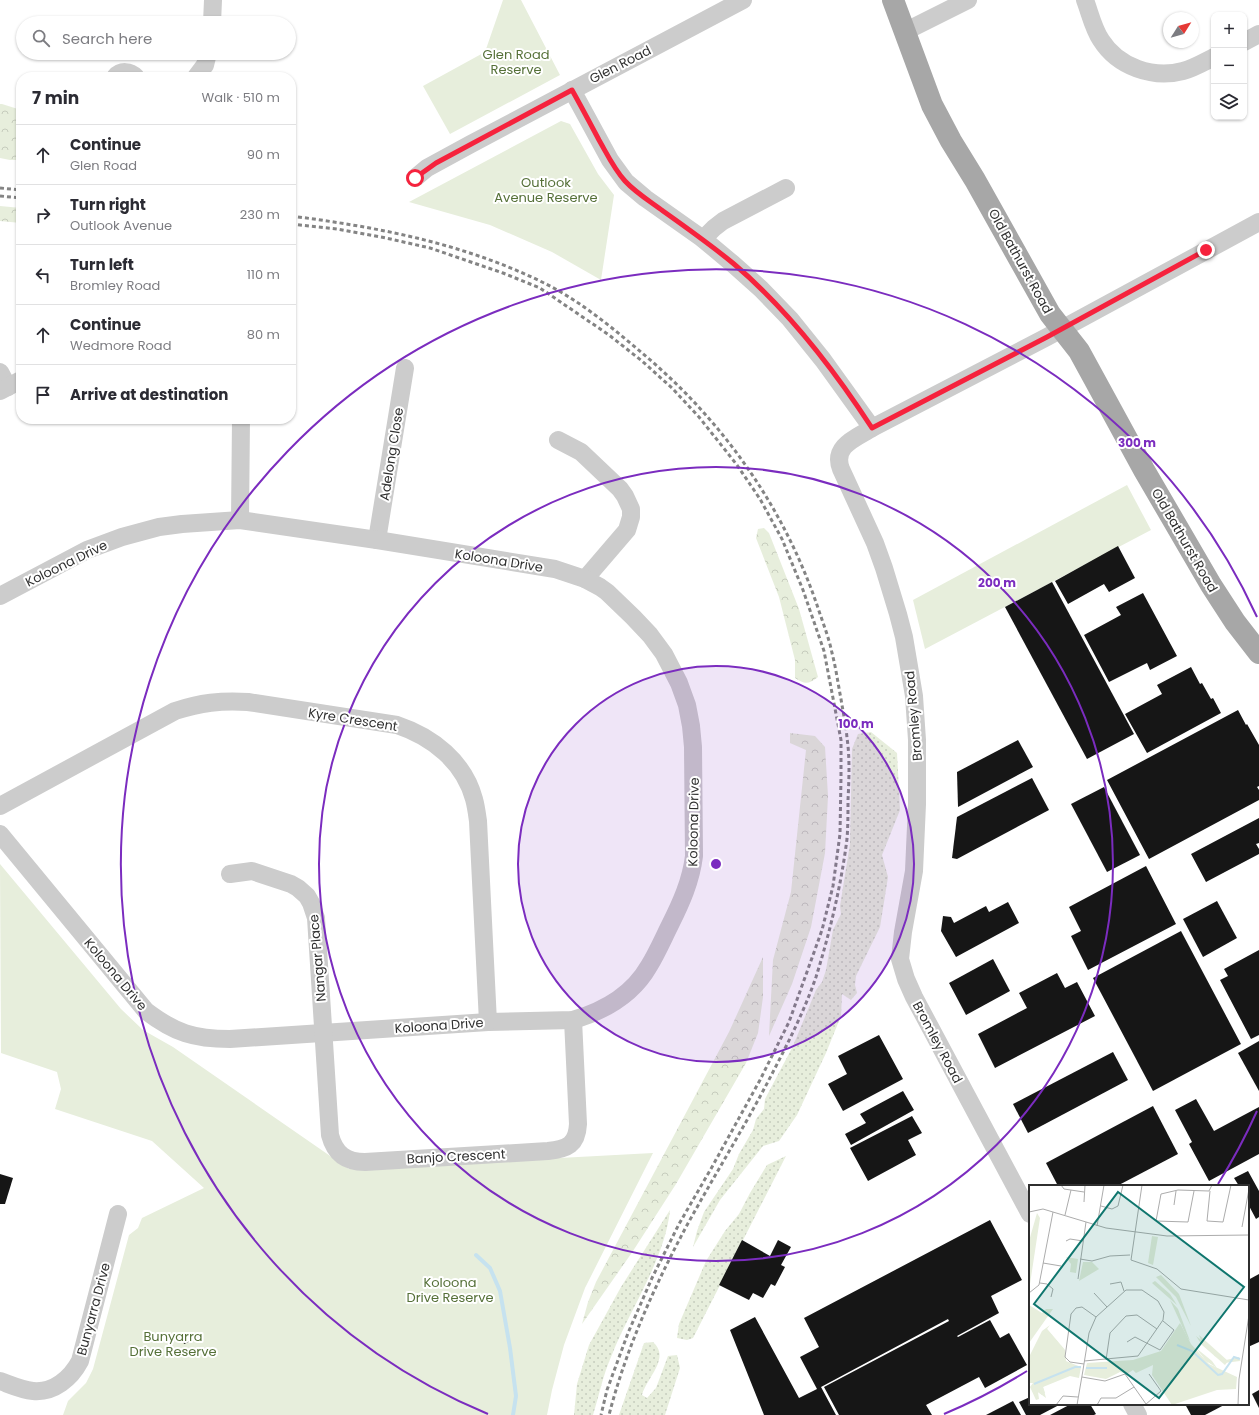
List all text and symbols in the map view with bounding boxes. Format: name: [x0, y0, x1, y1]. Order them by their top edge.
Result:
north arrow: [1163, 12, 1199, 48]
map controls: [1211, 12, 1247, 120]
button: +: [1211, 12, 1247, 48]
search box: [16, 16, 296, 60]
icon: search: [30, 27, 52, 49]
text: Search here: [62, 28, 152, 49]
street label: Glen Road: [586, 41, 654, 88]
park label: Glen Road Reserve: [483, 45, 549, 79]
button: −: [1211, 48, 1247, 84]
button: layers: [1211, 84, 1247, 120]
text: 7 min: [32, 86, 79, 110]
text: Walk · 510 m: [202, 88, 280, 107]
text: Continue: [70, 134, 141, 155]
icon: ahead: [32, 144, 54, 166]
text: 90 m: [247, 145, 280, 164]
text: Glen Road: [70, 156, 137, 175]
route start: [406, 169, 424, 187]
park label: Outlook Avenue Reserve: [494, 173, 598, 207]
text: Turn right: [70, 194, 146, 215]
icon: right: [32, 204, 54, 226]
text: 230 m: [240, 205, 280, 224]
street label: Old Bathurst Road: [984, 205, 1057, 317]
text: Outlook Avenue: [70, 216, 172, 235]
route end: [1197, 241, 1215, 259]
text: Turn left: [70, 254, 134, 275]
icon: left: [32, 264, 54, 286]
text: 110 m: [247, 265, 280, 284]
text: Bromley Road: [70, 276, 160, 295]
text: Continue: [70, 314, 141, 335]
icon: ahead: [32, 324, 54, 346]
text: 80 m: [247, 325, 280, 344]
text: Wedmore Road: [70, 336, 171, 355]
icon: arrive: [32, 384, 54, 406]
text: Arrive at destination: [70, 384, 228, 405]
street label: Adelong Close: [375, 406, 408, 502]
text: 300 m: [1118, 434, 1156, 451]
street label: Old Bathurst Road: [1147, 485, 1222, 596]
street label: Koloona Drive: [22, 535, 110, 592]
street label: Koloona Drive: [453, 544, 544, 577]
text: 200 m: [978, 574, 1016, 591]
street label: Bromley Road: [900, 670, 927, 762]
street label: Kyre Crescent: [307, 703, 399, 736]
text: 100 m: [838, 715, 874, 732]
street label: Koloona Drive: [683, 777, 704, 867]
centre of rings: [709, 857, 723, 871]
street label: Nangar Place: [304, 913, 331, 1002]
street label: Koloona Drive: [80, 934, 152, 1015]
street label: Bromley Road: [908, 998, 967, 1087]
street label: Koloona Drive: [394, 1013, 484, 1038]
street label: Banjo Crescent: [406, 1144, 506, 1169]
inset map: [1029, 1185, 1249, 1405]
street label: Bunyarra Drive: [72, 1261, 115, 1358]
park label: Koloona Drive Reserve: [406, 1273, 494, 1307]
park label: Bunyarra Drive Reserve: [129, 1327, 217, 1361]

